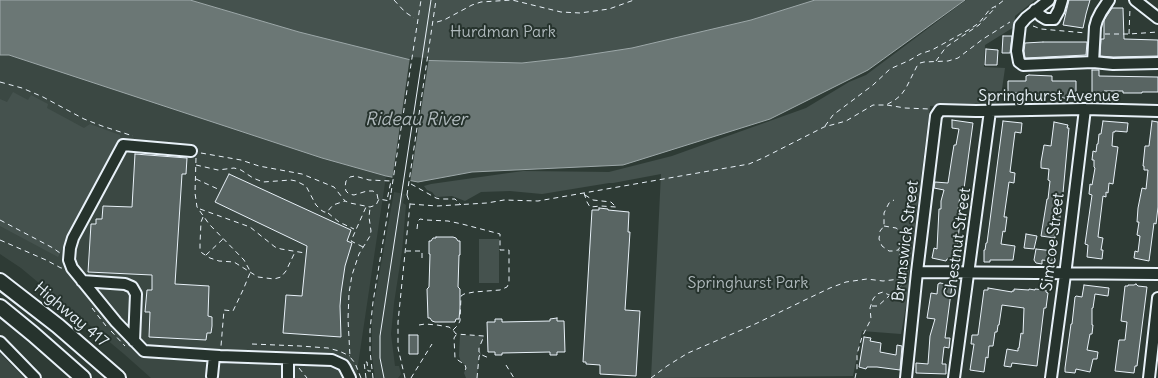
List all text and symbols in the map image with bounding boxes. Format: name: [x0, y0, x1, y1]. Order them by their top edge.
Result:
park label: Hurdman Park: [450, 22, 556, 42]
street label: Springhurst Avenue: [978, 86, 1120, 106]
water label: Rideau River: [365, 109, 467, 131]
street label: Brunswick Street: [889, 179, 923, 303]
street label: Chestnut Street: [941, 186, 975, 300]
street label: Simcoe Street: [1037, 192, 1069, 292]
park label: Springhurst Park: [688, 273, 808, 293]
street label: Highway 417: [30, 278, 112, 352]

